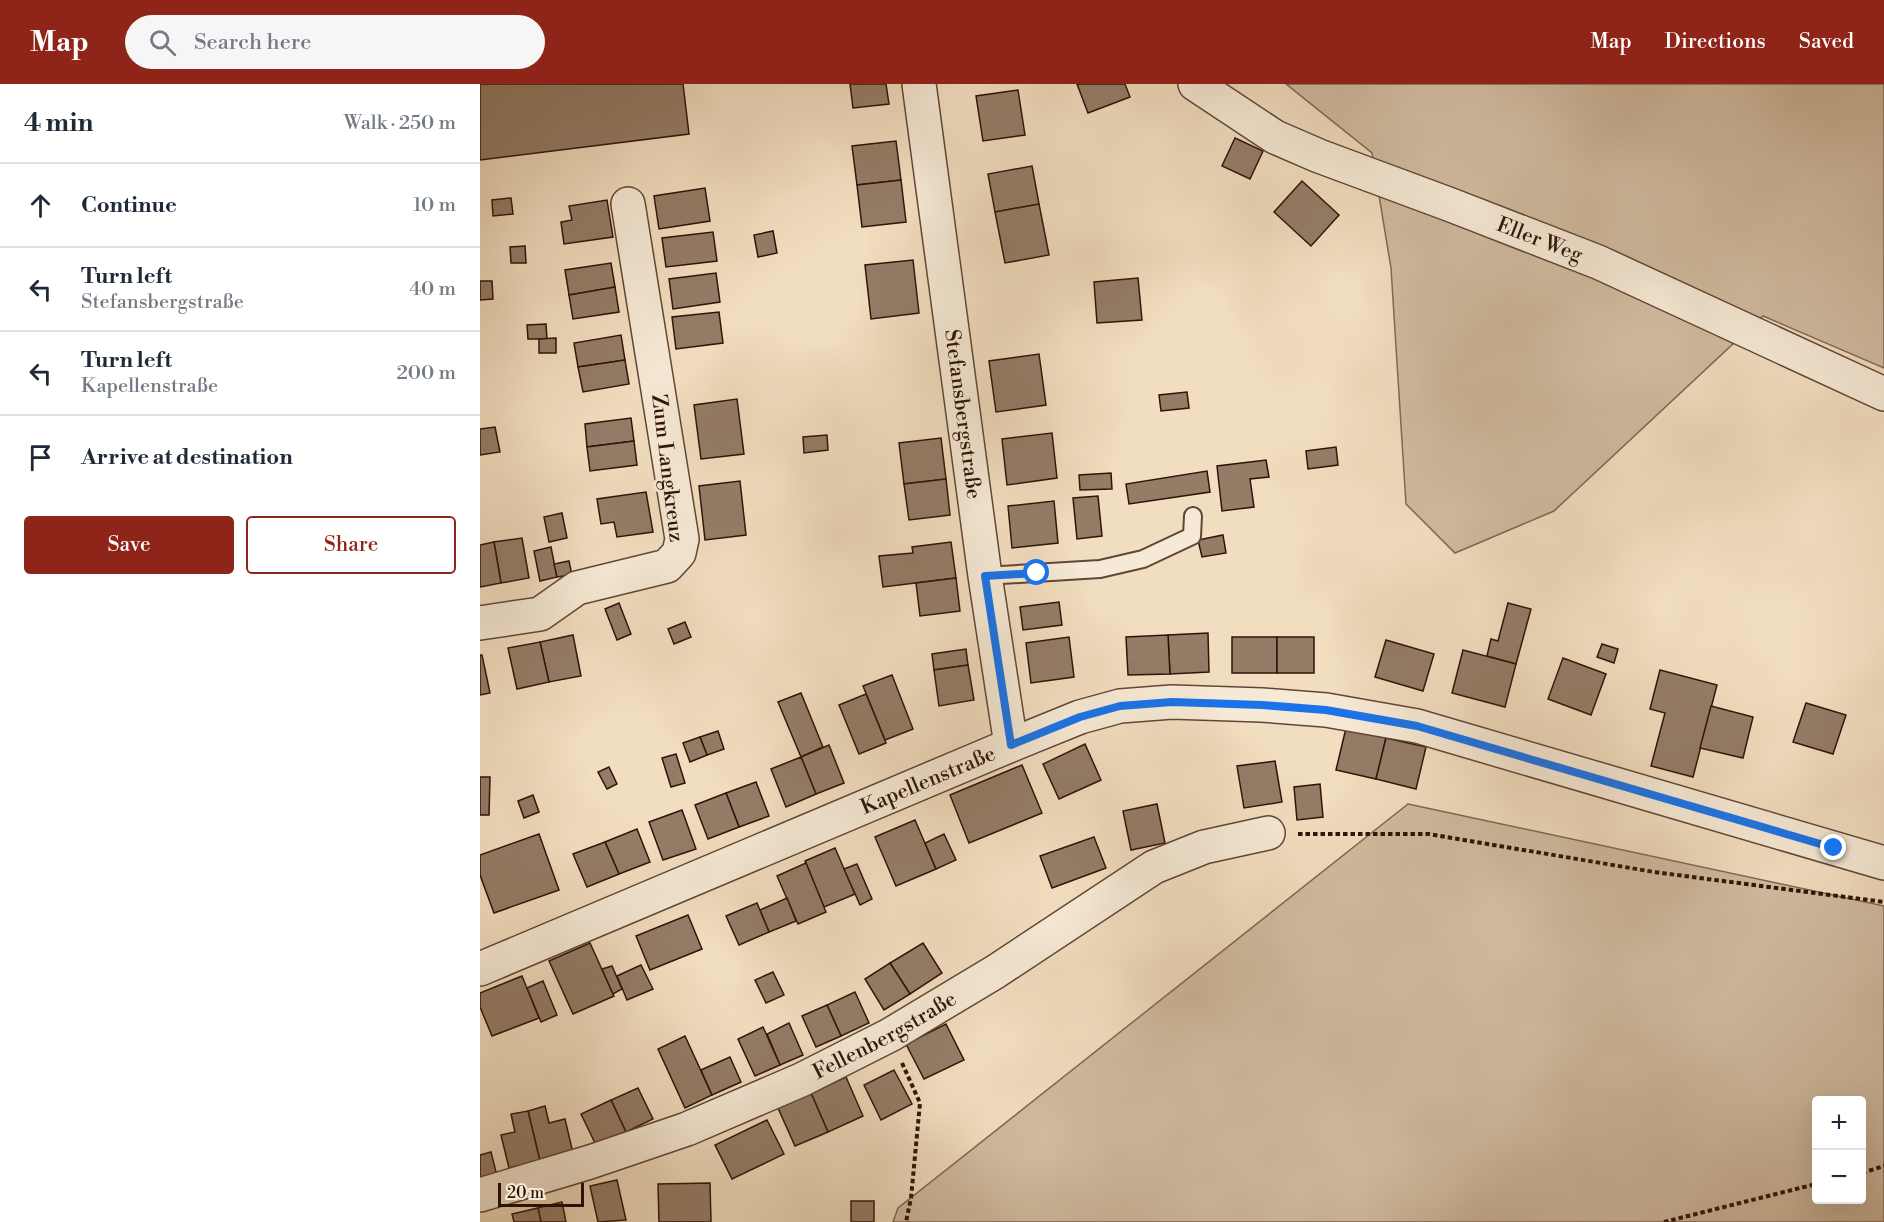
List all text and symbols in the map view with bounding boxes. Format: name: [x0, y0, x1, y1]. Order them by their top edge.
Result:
search box: [125, 15, 545, 69]
text: Map: [30, 25, 89, 60]
icon: search: [146, 26, 179, 59]
text: Search here: [194, 29, 311, 56]
text: Map: [1590, 29, 1632, 55]
text: Directions: [1665, 29, 1766, 55]
text: Saved: [1799, 29, 1854, 55]
text: 4 min: [24, 107, 94, 139]
text: Walk · 250 m: [344, 111, 456, 136]
icon: ahead: [24, 189, 57, 222]
text: Continue: [81, 192, 177, 219]
text: 10 m: [413, 193, 456, 218]
street label: Eller Weg: [1493, 212, 1586, 269]
text: Turn left: [81, 263, 172, 290]
icon: left: [24, 273, 57, 306]
text: 40 m: [409, 277, 456, 302]
text: Stefansbergstraße: [81, 290, 244, 315]
street label: Stefansbergstraße: [938, 328, 987, 501]
text: Turn left: [81, 347, 172, 374]
icon: left: [24, 357, 57, 390]
text: 200 m: [396, 361, 456, 386]
text: Kapellenstraße: [81, 374, 218, 399]
street label: Zum Langkreuz: [645, 393, 689, 544]
icon: arrive: [24, 441, 57, 474]
text: Arrive at destination: [81, 444, 293, 471]
button: Save: [24, 516, 234, 574]
button: Share: [246, 516, 456, 574]
route start: [1023, 559, 1049, 585]
street label: Kapellenstraße: [857, 741, 1000, 821]
route end: [1820, 834, 1846, 860]
street label: Fellenbergstraße: [809, 986, 961, 1086]
map controls: [1812, 1096, 1866, 1204]
button: +: [1812, 1096, 1866, 1150]
button: −: [1812, 1150, 1866, 1204]
scale bar: [498, 1180, 584, 1208]
text: 20 m: [507, 1183, 544, 1203]

